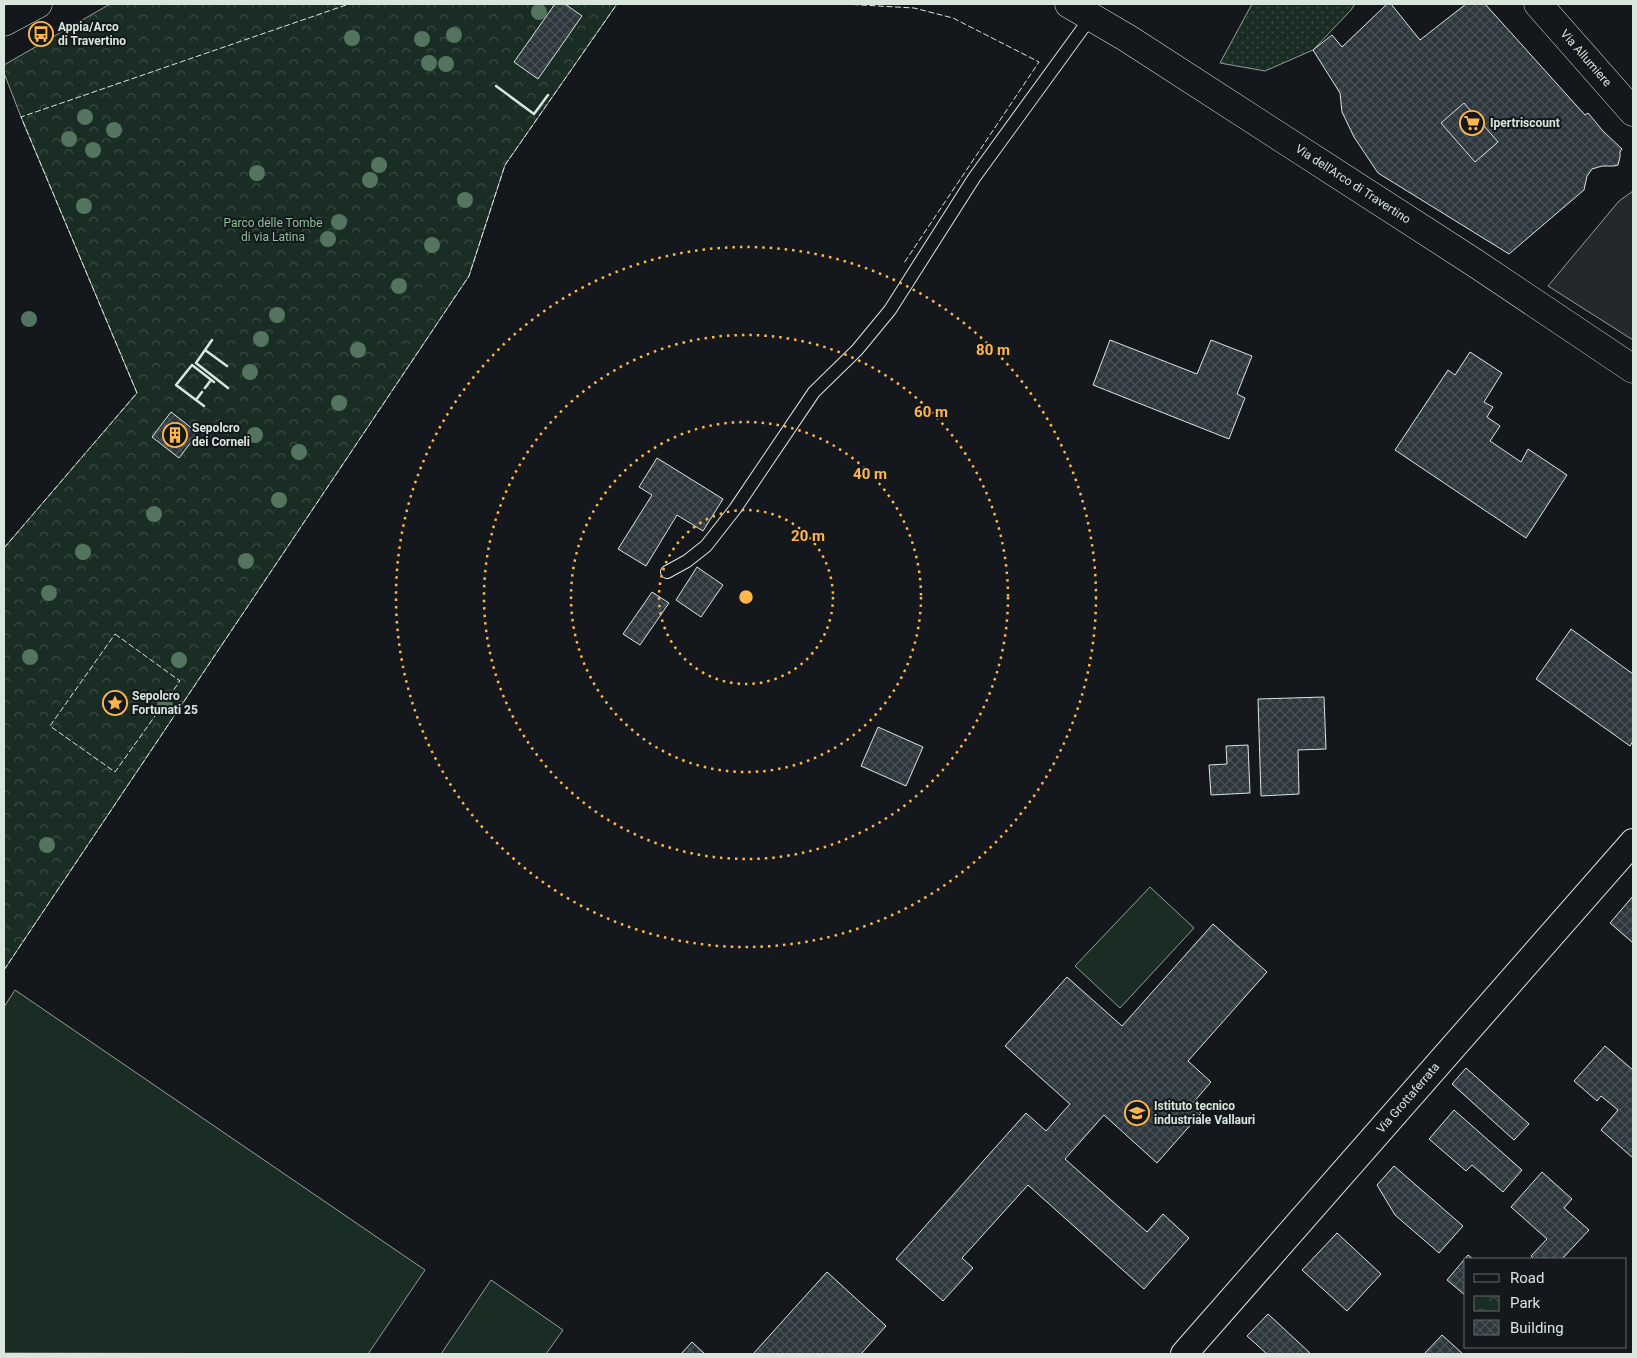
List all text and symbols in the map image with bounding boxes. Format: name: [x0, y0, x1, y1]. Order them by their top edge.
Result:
place label: Appia/Arco di Travertino: [58, 20, 126, 48]
bus stop icon: Appia/Arco di Travertino: [28, 21, 54, 47]
street label: Via Allumiere: [1558, 27, 1614, 89]
supermarket icon: Ipertriscount: [1459, 110, 1485, 136]
place label: Ipertriscount: [1490, 116, 1560, 130]
street label: Via dell'Arco di Travertino: [1293, 141, 1413, 227]
park label: Parco delle Tombe di via Latina: [223, 216, 323, 244]
text: 80 m: [976, 341, 1010, 359]
text: 60 m: [914, 403, 948, 421]
place label: Sepolcro dei Corneli: [192, 421, 250, 449]
building icon: Sepolcro dei Corneli: [162, 422, 188, 448]
text: 40 m: [853, 465, 887, 483]
text: 20 m: [791, 527, 825, 545]
centre of rings: [737, 588, 755, 606]
place label: Sepolcro Fortunati 25: [132, 689, 198, 717]
place icon: Sepolcro Fortunati 25: [102, 690, 128, 716]
street label: Via Grottaferrata: [1374, 1060, 1442, 1136]
place label: Istituto tecnico industriale Vallauri: [1154, 1099, 1255, 1127]
school or university icon: Istituto tecnico industriale Vallauri: [1124, 1100, 1150, 1126]
legend: [1464, 1258, 1627, 1348]
text: Road: [1510, 1269, 1544, 1287]
text: Park: [1510, 1294, 1541, 1312]
text: Building: [1510, 1319, 1564, 1337]

